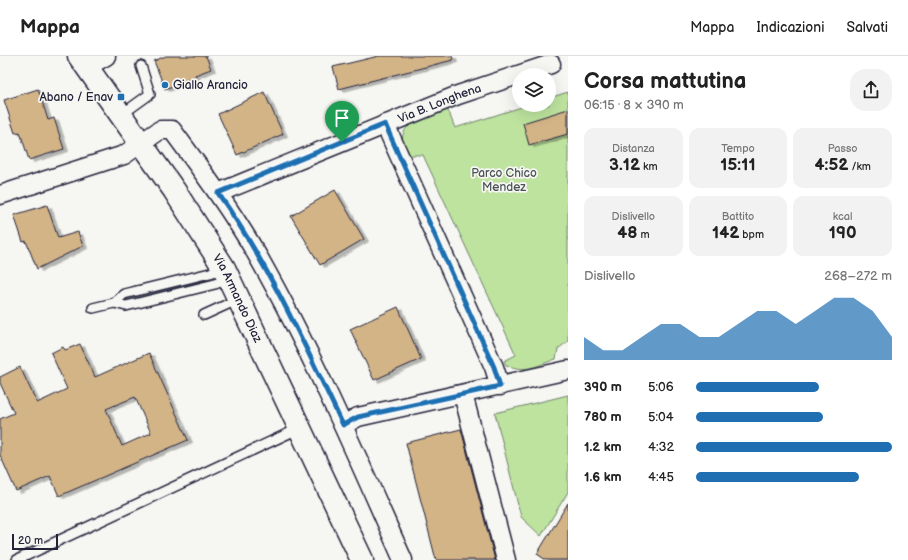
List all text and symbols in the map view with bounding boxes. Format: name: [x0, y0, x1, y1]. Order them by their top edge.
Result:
text: Mappa: [20, 16, 80, 39]
text: Mappa: [690, 19, 734, 36]
text: Indicazioni: [756, 19, 824, 36]
text: Salvati: [846, 19, 888, 36]
map controls: [512, 68, 556, 112]
button: layers: [512, 68, 556, 112]
text: Corsa mattutina: [584, 68, 746, 95]
button: share: [850, 69, 892, 111]
place label: Giallo Arancio: [173, 78, 248, 93]
marker: Giallo Arancio: [160, 80, 170, 90]
street label: Via B. Longhena: [396, 81, 483, 127]
place label: Abano / Enav: [39, 90, 113, 105]
marker: Abano / Enav: [116, 92, 126, 102]
text: 06:15 · 8 × 390 m: [584, 97, 684, 113]
pin: [325, 101, 359, 142]
icon: arrive: [331, 107, 353, 129]
text: Distanza: [612, 142, 655, 155]
text: Tempo: [721, 142, 755, 155]
text: Passo: [828, 142, 858, 155]
text: 3.12: [609, 155, 640, 175]
text: 15:11: [720, 155, 756, 175]
text: 4:52: [814, 155, 848, 175]
text: km: [640, 160, 658, 173]
text: /km: [848, 160, 871, 173]
park label: Parco Chico Mendez: [471, 166, 537, 195]
text: Dislivello: [612, 210, 655, 223]
text: Battito: [722, 210, 754, 223]
text: kcal: [833, 210, 853, 223]
text: 48: [617, 223, 637, 243]
text: 142: [712, 223, 739, 243]
text: 190: [829, 223, 857, 243]
text: m: [637, 228, 649, 241]
text: bpm: [739, 228, 764, 241]
street label: Via Armando Diaz: [209, 251, 265, 345]
text: Dislivello: [584, 268, 635, 284]
text: 268–272 m: [824, 268, 892, 284]
text: 390 m: [584, 379, 622, 395]
text: 5:06: [648, 379, 674, 395]
text: 780 m: [584, 409, 622, 425]
text: 5:04: [648, 409, 674, 425]
text: 1.2 km: [584, 439, 622, 455]
text: 4:32: [648, 439, 674, 455]
text: 1.6 km: [584, 469, 622, 485]
text: 4:45: [648, 469, 674, 485]
scale bar: [12, 532, 58, 551]
text: 20 m: [18, 534, 43, 547]

